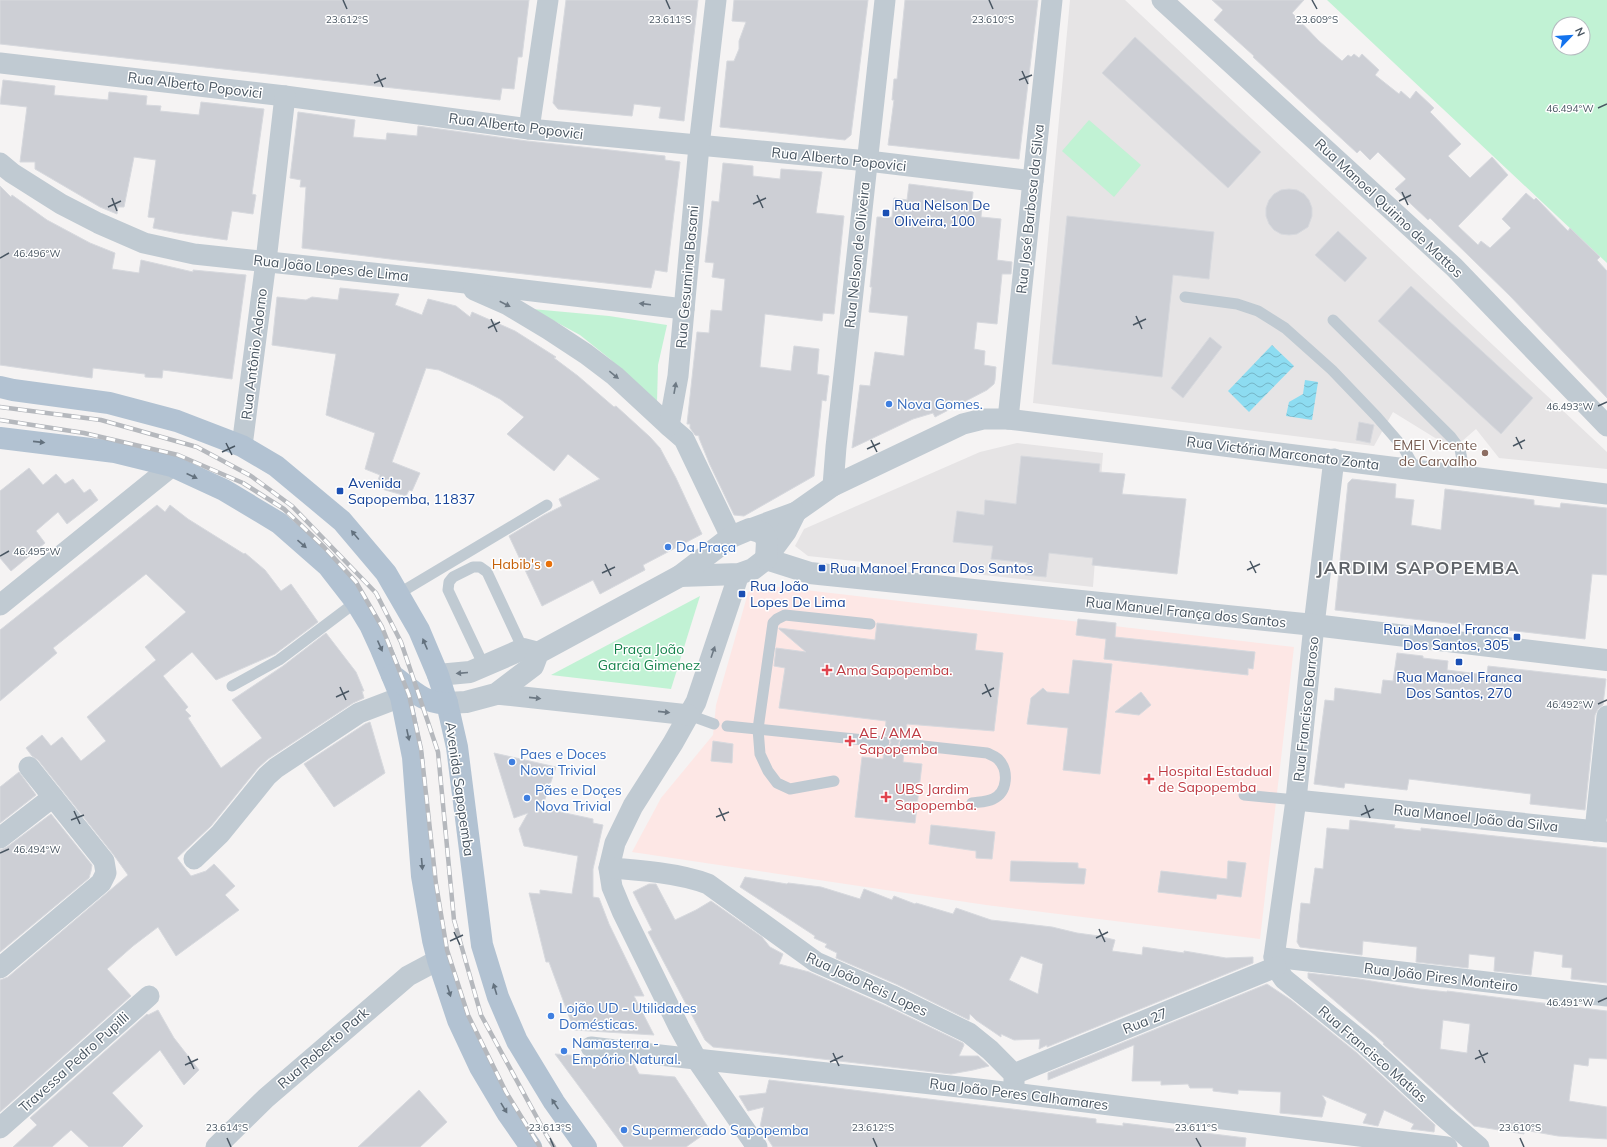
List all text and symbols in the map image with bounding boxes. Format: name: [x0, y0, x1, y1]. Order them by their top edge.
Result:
text: 23.612°S: [326, 13, 368, 26]
text: 23.611°S: [649, 13, 691, 26]
text: 23.610°S: [972, 13, 1014, 26]
text: 23.609°S: [1296, 13, 1338, 26]
north arrow: [1551, 16, 1591, 56]
text: N: [1572, 25, 1588, 38]
street label: Rua Alberto Popovici: [127, 68, 263, 102]
text: 46.494°W: [1546, 102, 1594, 115]
street label: Rua Alberto Popovici: [448, 109, 584, 143]
street label: Rua José Barbosa da Silva: [1012, 123, 1048, 295]
street label: Rua Manoel Quirino de Mattos: [1311, 135, 1467, 281]
street label: Rua Alberto Popovici: [771, 143, 907, 175]
street label: Rua Nelson de Oliveira: [840, 181, 874, 329]
place label: Rua Nelson De Oliveira, 100: [894, 196, 990, 230]
street label: Rua Gesumina Basani: [672, 205, 702, 349]
marker: Rua Nelson De Oliveira, 100: [881, 208, 891, 218]
text: 46.496°W: [13, 247, 61, 260]
street label: Rua João Lopes de Lima: [253, 251, 409, 285]
street label: Rua Antônio Adorno: [237, 287, 271, 421]
one-way arrow: [499, 301, 511, 308]
one-way arrow: [639, 301, 651, 308]
one-way arrow: [608, 371, 619, 379]
one-way arrow: [673, 382, 679, 394]
place label: Nova Gomes.: [897, 395, 983, 413]
marker: Nova Gomes.: [884, 399, 894, 409]
text: 46.493°W: [1546, 400, 1594, 413]
street label: Rua Victória Marconato Zonta: [1186, 432, 1380, 474]
place label: EMEI Vicente de Carvalho: [1393, 436, 1477, 470]
one-way arrow: [33, 439, 45, 446]
marker: EMEI Vicente de Carvalho: [1480, 448, 1490, 458]
one-way arrow: [187, 473, 198, 479]
place label: Avenida Sapopemba, 11837: [348, 474, 475, 508]
marker: Avenida Sapopemba, 11837: [335, 486, 345, 496]
one-way arrow: [350, 530, 359, 541]
place label: Da Praça: [676, 538, 736, 556]
one-way arrow: [297, 539, 307, 548]
marker: Da Praça: [663, 542, 673, 552]
text: 46.495°W: [13, 545, 61, 558]
place label: Habib's: [492, 555, 541, 573]
district label: JARDIM SAPOPEMBA: [1316, 556, 1520, 579]
marker: Habib's: [544, 559, 554, 569]
place label: Rua Manoel Franca Dos Santos: [830, 559, 1034, 577]
marker: Rua Manoel Franca Dos Santos: [817, 563, 827, 573]
place label: Rua João Lopes De Lima: [750, 577, 846, 611]
marker: Rua João Lopes De Lima: [737, 589, 747, 599]
street label: Rua Manuel França dos Santos: [1085, 593, 1287, 631]
place label: Rua Manoel Franca Dos Santos, 305: [1383, 620, 1509, 654]
marker: Rua Manoel Franca Dos Santos, 305: [1512, 632, 1522, 642]
street label: Rua Francisco Barroso: [1289, 636, 1323, 782]
one-way arrow: [422, 638, 428, 650]
park label: Praça João Garcia Gimenez: [598, 640, 700, 674]
one-way arrow: [377, 641, 383, 652]
one-way arrow: [710, 646, 716, 658]
marker: Rua Manoel Franca Dos Santos, 270: [1454, 657, 1464, 667]
place label: Ama Sapopemba.: [836, 661, 952, 679]
marker: Ama Sapopemba.: [821, 664, 833, 676]
place label: Rua Manoel Franca Dos Santos, 270: [1396, 668, 1522, 702]
one-way arrow: [456, 670, 468, 676]
one-way arrow: [529, 694, 541, 701]
text: 46.492°W: [1546, 698, 1594, 711]
one-way arrow: [658, 709, 670, 715]
street label: Avenida Sapopemba: [442, 721, 478, 857]
place label: AE / AMA Sapopemba: [859, 724, 938, 758]
one-way arrow: [406, 729, 412, 741]
marker: AE / AMA Sapopemba: [844, 735, 856, 747]
place label: Paes e Doces Nova Trivial: [520, 745, 607, 779]
marker: Paes e Doces Nova Trivial: [507, 757, 517, 767]
place label: Hospital Estadual de Sapopemba: [1158, 762, 1272, 796]
marker: Hospital Estadual de Sapopemba: [1143, 773, 1155, 785]
place label: UBS Jardim Sapopemba.: [895, 780, 977, 814]
place label: Pães e Doçes Nova Trivial: [535, 781, 622, 815]
marker: UBS Jardim Sapopemba.: [880, 791, 892, 803]
marker: Pães e Doçes Nova Trivial: [522, 793, 532, 803]
street label: Rua Manoel João da Silva: [1393, 800, 1559, 836]
text: 46.494°W: [13, 843, 61, 856]
one-way arrow: [418, 858, 425, 871]
street label: Rua João Reis Lopes: [803, 948, 931, 1020]
street label: Rua João Pires Monteiro: [1363, 959, 1519, 995]
one-way arrow: [492, 983, 498, 995]
one-way arrow: [446, 985, 452, 997]
text: 46.491°W: [1546, 996, 1594, 1009]
place label: Lojão UD - Utilidades Domésticas.: [559, 999, 697, 1033]
street label: Rua Francisco Matias: [1315, 1002, 1431, 1106]
street label: Rua Roberto Park: [274, 1003, 373, 1092]
street label: Rua 27: [1120, 1004, 1170, 1038]
street label: Travessa Pedro Pupilli: [15, 1008, 133, 1116]
marker: Lojão UD - Utilidades Domésticas.: [546, 1011, 556, 1021]
place label: Namasterra - Empório Natural.: [572, 1034, 681, 1068]
marker: Namasterra - Empório Natural.: [559, 1046, 569, 1056]
street label: Rua João Peres Calhamares: [929, 1074, 1109, 1114]
one-way arrow: [551, 1099, 559, 1109]
one-way arrow: [501, 1102, 508, 1114]
text: 23.614°S: [206, 1121, 248, 1134]
text: 23.613°S: [529, 1121, 571, 1134]
place label: Supermercado Sapopemba: [632, 1121, 809, 1139]
text: 23.612°S: [852, 1121, 894, 1134]
text: 23.611°S: [1175, 1121, 1217, 1134]
text: 23.610°S: [1499, 1121, 1541, 1134]
marker: Supermercado Sapopemba: [619, 1125, 629, 1135]

